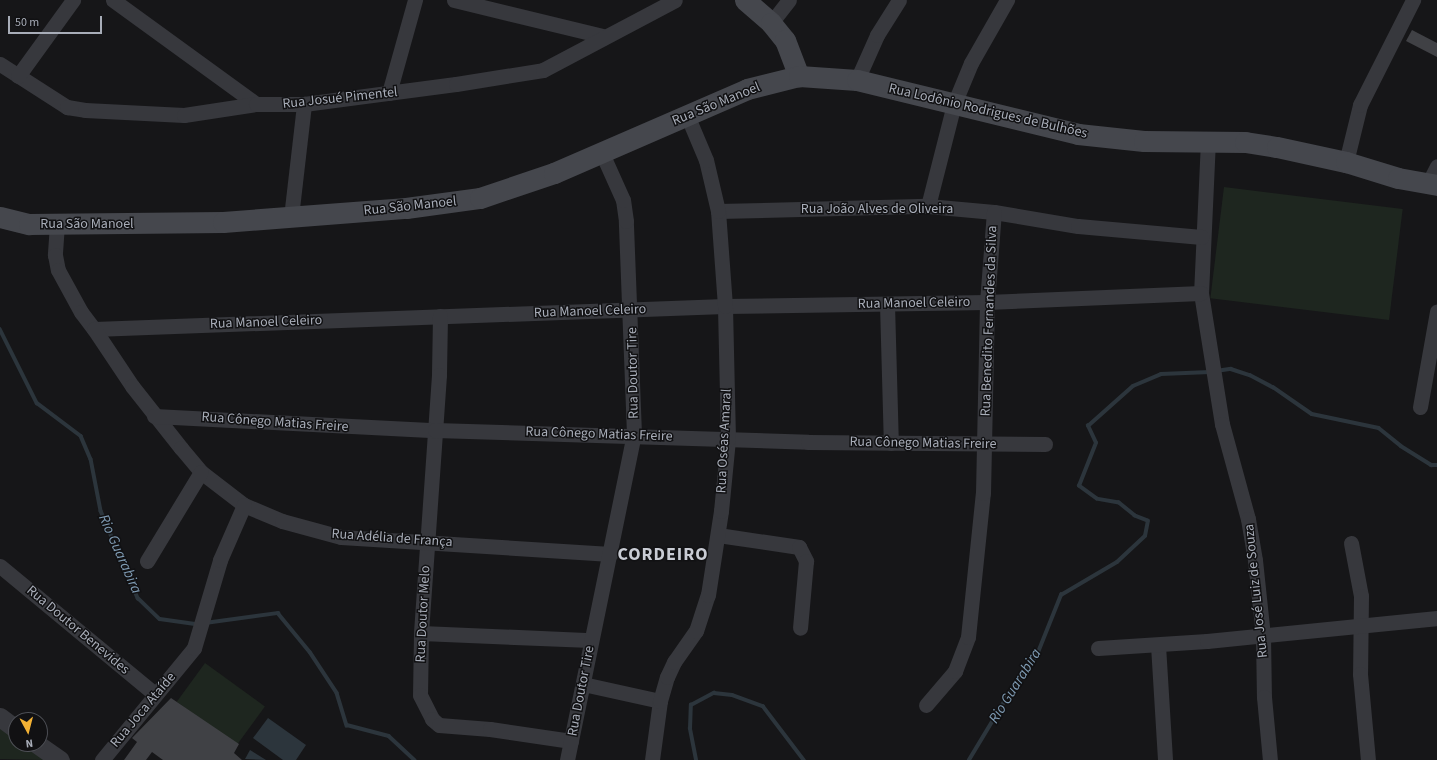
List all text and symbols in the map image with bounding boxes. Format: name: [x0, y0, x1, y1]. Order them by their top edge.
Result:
scale bar: [10, 8, 104, 34]
text: 50 m: [15, 14, 39, 31]
street label: Rua São Manoel: [670, 79, 762, 129]
street label: Rua Lodônio Rodrigues de Bulhões: [887, 80, 1089, 142]
street label: Rua Josué Pimentel: [282, 84, 398, 112]
street label: Rua São Manoel: [363, 193, 457, 219]
street label: Rua João Alves de Oliveira: [801, 201, 953, 217]
street label: Rua São Manoel: [40, 216, 134, 232]
street label: Rua Benedito Fernandes da Silva: [977, 225, 1001, 417]
street label: Rua Manoel Celeiro: [858, 294, 970, 312]
street label: Rua Manoel Celeiro: [534, 301, 646, 321]
street label: Rua Manoel Celeiro: [210, 312, 322, 332]
street label: Rua Doutor Tire: [624, 327, 642, 419]
street label: Rua Oséas Amaral: [713, 388, 735, 494]
street label: Rua Cônego Matias Freire: [201, 408, 349, 436]
street label: Rua Cônego Matias Freire: [525, 423, 673, 445]
street label: Rua Cônego Matias Freire: [849, 433, 997, 453]
water label: Rio Guarabira: [95, 512, 145, 596]
street label: Rua José Luiz de Souza: [1241, 523, 1271, 659]
street label: Rua Adélia de França: [331, 525, 453, 551]
district label: CORDEIRO: [617, 544, 709, 566]
street label: Rua Doutor Melo: [412, 565, 434, 663]
street label: Rua Doutor Benevides: [23, 582, 133, 678]
street label: Rua Doutor Tire: [564, 644, 598, 738]
water label: Rio Guarabira: [985, 645, 1045, 727]
street label: Rua Joca Ataíde: [107, 669, 179, 751]
north arrow: [8, 712, 48, 752]
text: N: [25, 736, 34, 751]

